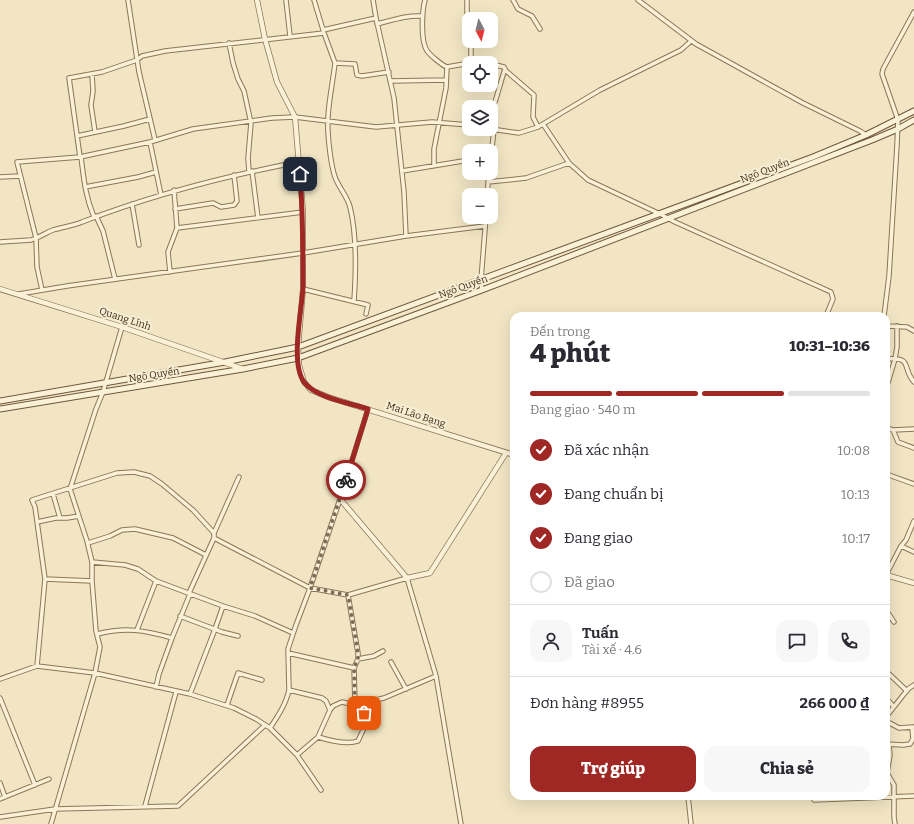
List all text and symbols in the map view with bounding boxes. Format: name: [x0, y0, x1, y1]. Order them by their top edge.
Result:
north arrow: [462, 12, 498, 48]
map controls: [462, 12, 498, 224]
button: locate: [462, 56, 498, 92]
button: layers: [462, 100, 498, 136]
button: +: [462, 144, 498, 180]
street label: Ngô Quyền: [738, 154, 792, 186]
pin: [283, 157, 317, 191]
icon: home: [289, 163, 311, 185]
button: −: [462, 188, 498, 224]
street label: Ngô Quyền: [436, 270, 490, 301]
street label: Quang Lĩnh: [97, 305, 153, 333]
text: Đến trong: [530, 324, 590, 339]
text: 10:31–10:36: [789, 337, 870, 355]
text: 4 phút: [530, 338, 610, 369]
street label: Ngô Quyền: [127, 363, 181, 385]
street label: Mai Lão Bạng: [385, 400, 447, 430]
text: Đang giao · 540 m: [530, 402, 635, 417]
icon: check: [530, 439, 552, 461]
text: Đã xác nhận: [564, 441, 649, 459]
text: 10:08: [837, 443, 870, 458]
courier: [326, 460, 366, 500]
icon: bike: [335, 469, 357, 491]
icon: check: [530, 483, 552, 505]
text: Đang chuẩn bị: [564, 485, 663, 503]
text: 10:13: [841, 487, 870, 502]
icon: check: [530, 527, 552, 549]
text: Đang giao: [564, 529, 633, 547]
text: 10:17: [842, 531, 870, 546]
text: Đã giao: [564, 573, 615, 591]
button: person: [530, 620, 572, 662]
button: chat: [776, 620, 818, 662]
button: phone: [828, 620, 870, 662]
text: Tuấn: [582, 624, 619, 642]
text: Tài xế · 4.6: [582, 642, 642, 657]
text: Đơn hàng #8955: [530, 694, 644, 712]
text: 266 000 ₫: [800, 694, 870, 712]
pin: [347, 696, 381, 730]
icon: bag: [353, 702, 375, 724]
button: Trợ giúp: [530, 746, 696, 792]
button: Chia sẻ: [704, 746, 870, 792]

